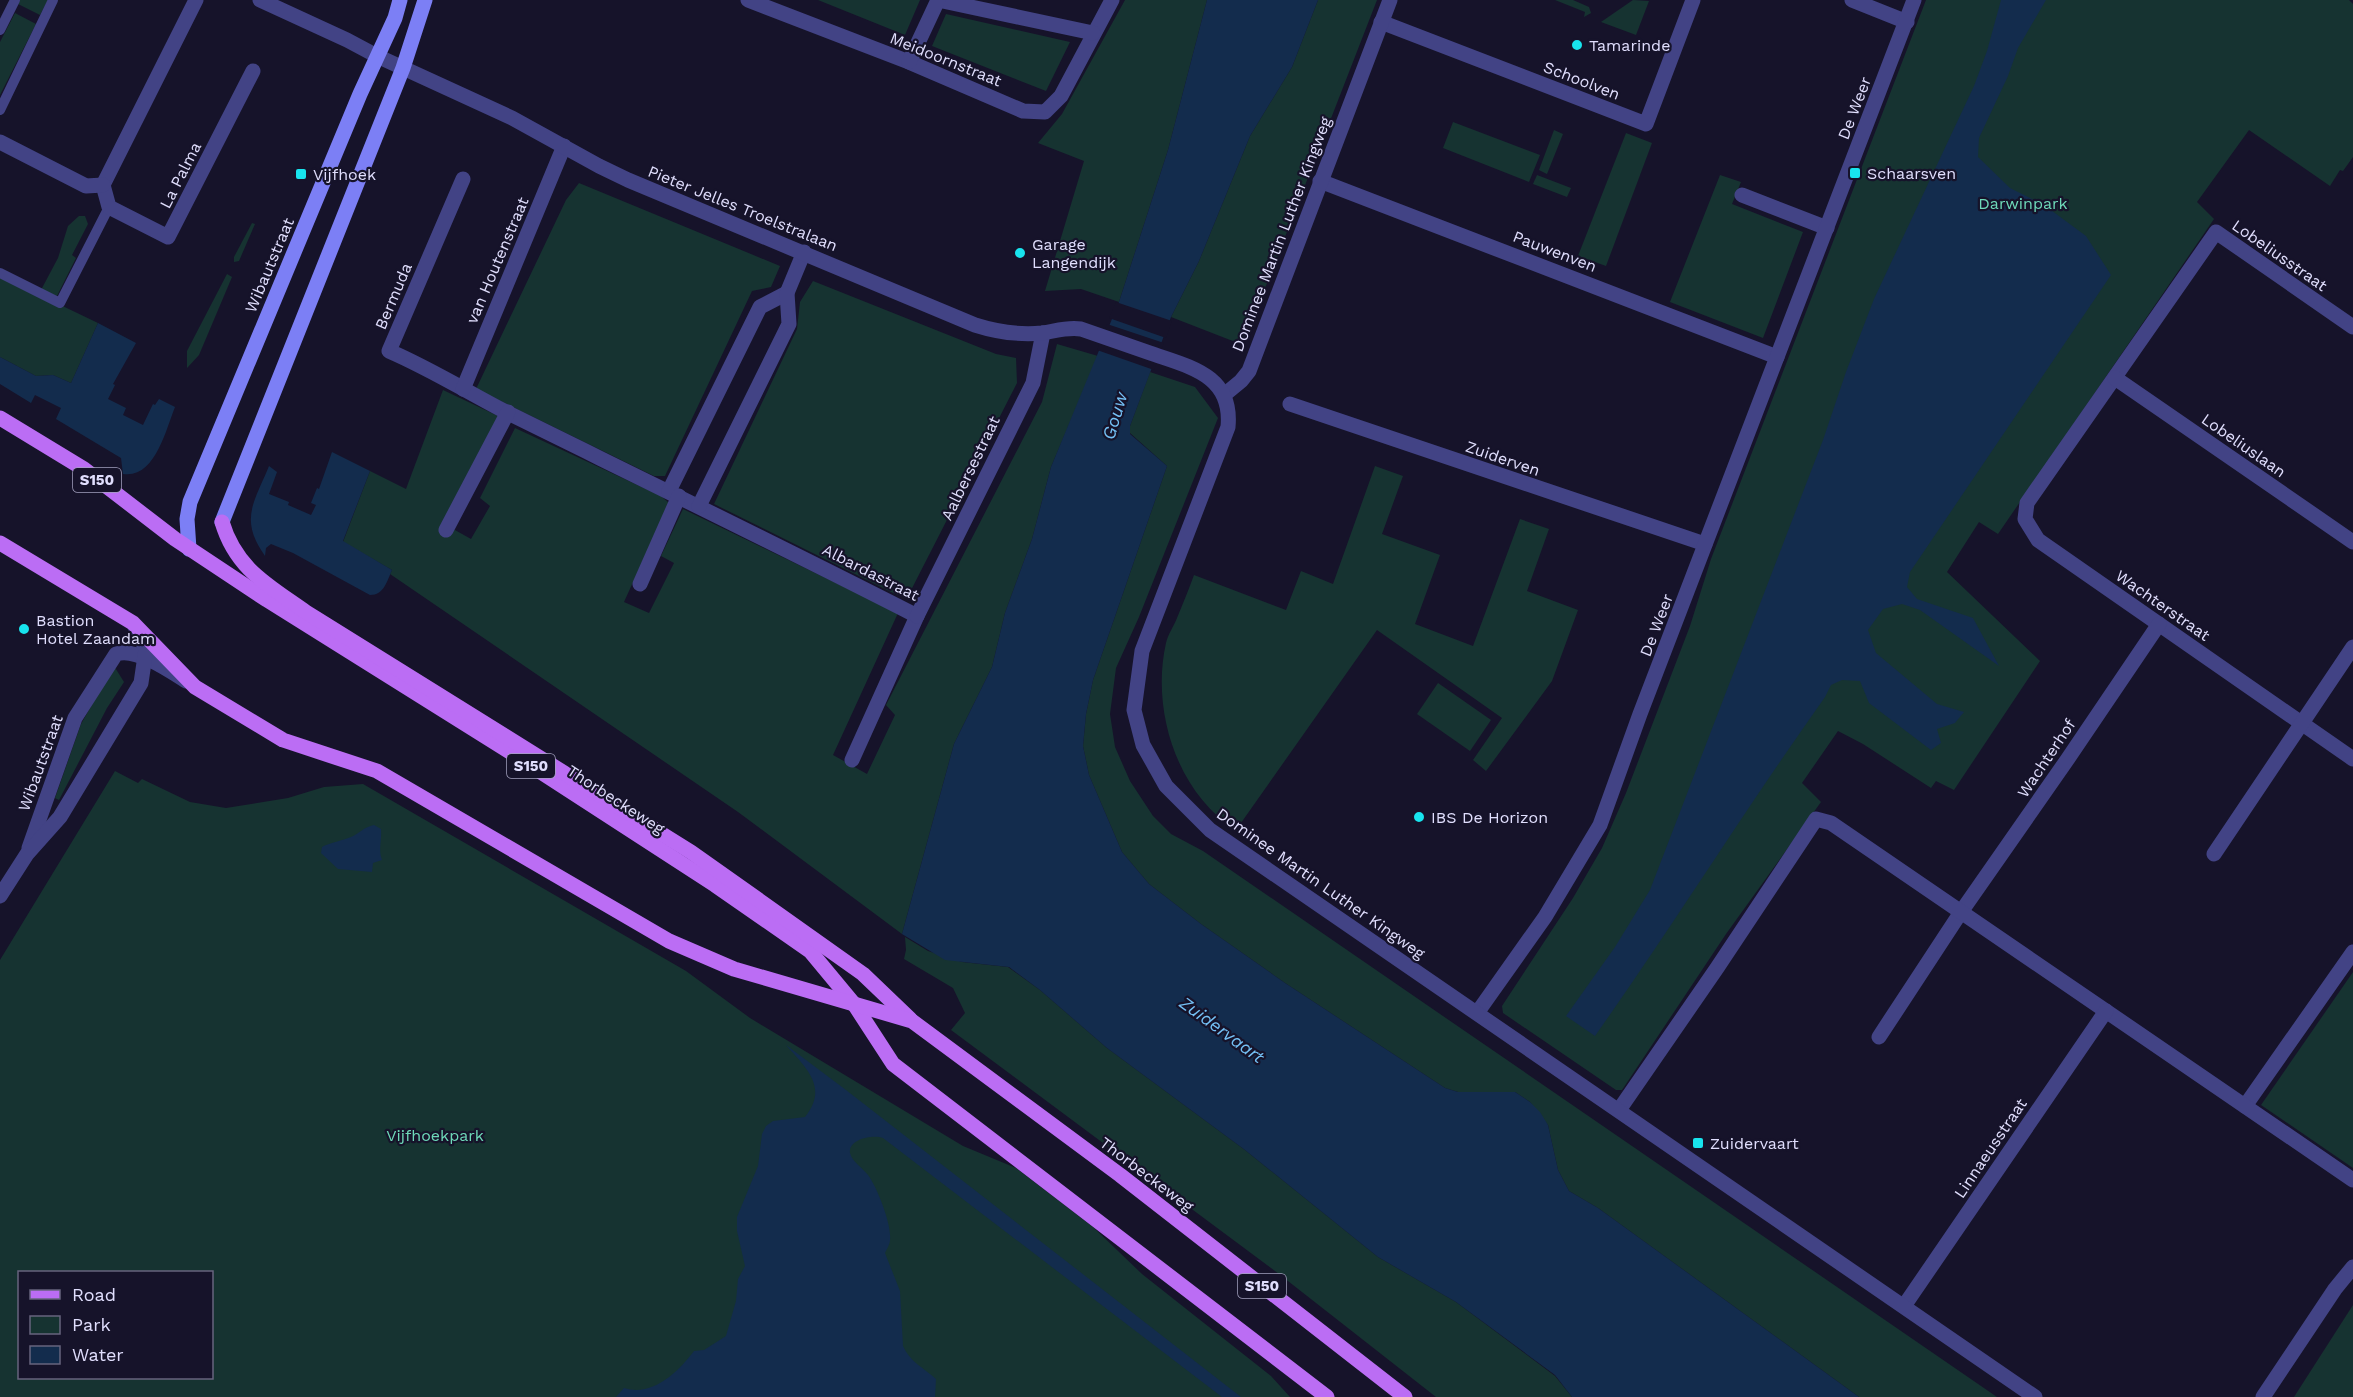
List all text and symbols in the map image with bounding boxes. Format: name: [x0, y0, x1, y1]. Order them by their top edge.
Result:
street label: Meidoornstraat: [887, 28, 1005, 91]
place label: Tamarinde: [1589, 36, 1670, 55]
marker: Tamarinde: [1570, 38, 1584, 52]
street label: Schoolven: [1541, 57, 1623, 104]
street label: De Weer: [1834, 74, 1875, 142]
street label: Dominee Martin Luther Kingweg: [1228, 114, 1335, 354]
street label: La Palma: [156, 139, 205, 211]
street label: Pieter Jelles Troelstralaan: [645, 162, 840, 255]
place label: Schaarsven: [1867, 164, 1956, 183]
place label: Vijfhoek: [313, 165, 376, 184]
marker: Schaarsven: [1848, 166, 1862, 180]
marker: Vijfhoek: [294, 167, 308, 181]
street label: van Houtenstraat: [462, 194, 533, 326]
park label: Darwinpark: [1978, 194, 2068, 213]
street label: Wibautstraat: [241, 215, 298, 316]
street label: Lobeliusstraat: [2229, 216, 2331, 295]
street label: Pauwenven: [1510, 227, 1599, 276]
place label: Garage Langendijk: [1032, 235, 1116, 272]
marker: Garage Langendijk: [1013, 246, 1027, 260]
street label: Bermuda: [371, 260, 416, 332]
water label: Gouw: [1097, 388, 1132, 442]
street label: Lobeliuslaan: [2198, 409, 2290, 481]
street label: Aalbersestraat: [937, 413, 1004, 523]
street label: Zuiderven: [1463, 437, 1542, 480]
road number: S150: [73, 468, 121, 492]
street label: Albardastraat: [819, 540, 923, 605]
street label: Wachterstraat: [2112, 566, 2214, 645]
street label: De Weer: [1636, 591, 1677, 659]
place label: Bastion Hotel Zaandam: [36, 611, 155, 648]
marker: Bastion Hotel Zaandam: [17, 622, 31, 636]
street label: Wibautstraat: [14, 712, 67, 814]
street label: Wachterhof: [2013, 715, 2080, 801]
road number: S150: [507, 754, 555, 778]
street label: Thorbeckeweg: [563, 761, 668, 838]
street label: Dominee Martin Luther Kingweg: [1213, 804, 1429, 963]
place label: IBS De Horizon: [1431, 808, 1548, 827]
marker: IBS De Horizon: [1412, 810, 1426, 824]
water label: Zuidervaart: [1175, 991, 1269, 1068]
street label: Linnaeusstraat: [1950, 1095, 2031, 1202]
park label: Vijfhoekpark: [386, 1126, 484, 1145]
street label: Thorbeckeweg: [1096, 1133, 1198, 1216]
place label: Zuidervaart: [1710, 1134, 1799, 1153]
marker: Zuidervaart: [1691, 1136, 1705, 1150]
legend: [18, 1271, 213, 1379]
road number: S150: [1238, 1274, 1286, 1298]
text: Road: [72, 1284, 116, 1305]
text: Park: [72, 1314, 111, 1335]
text: Water: [72, 1344, 124, 1365]

